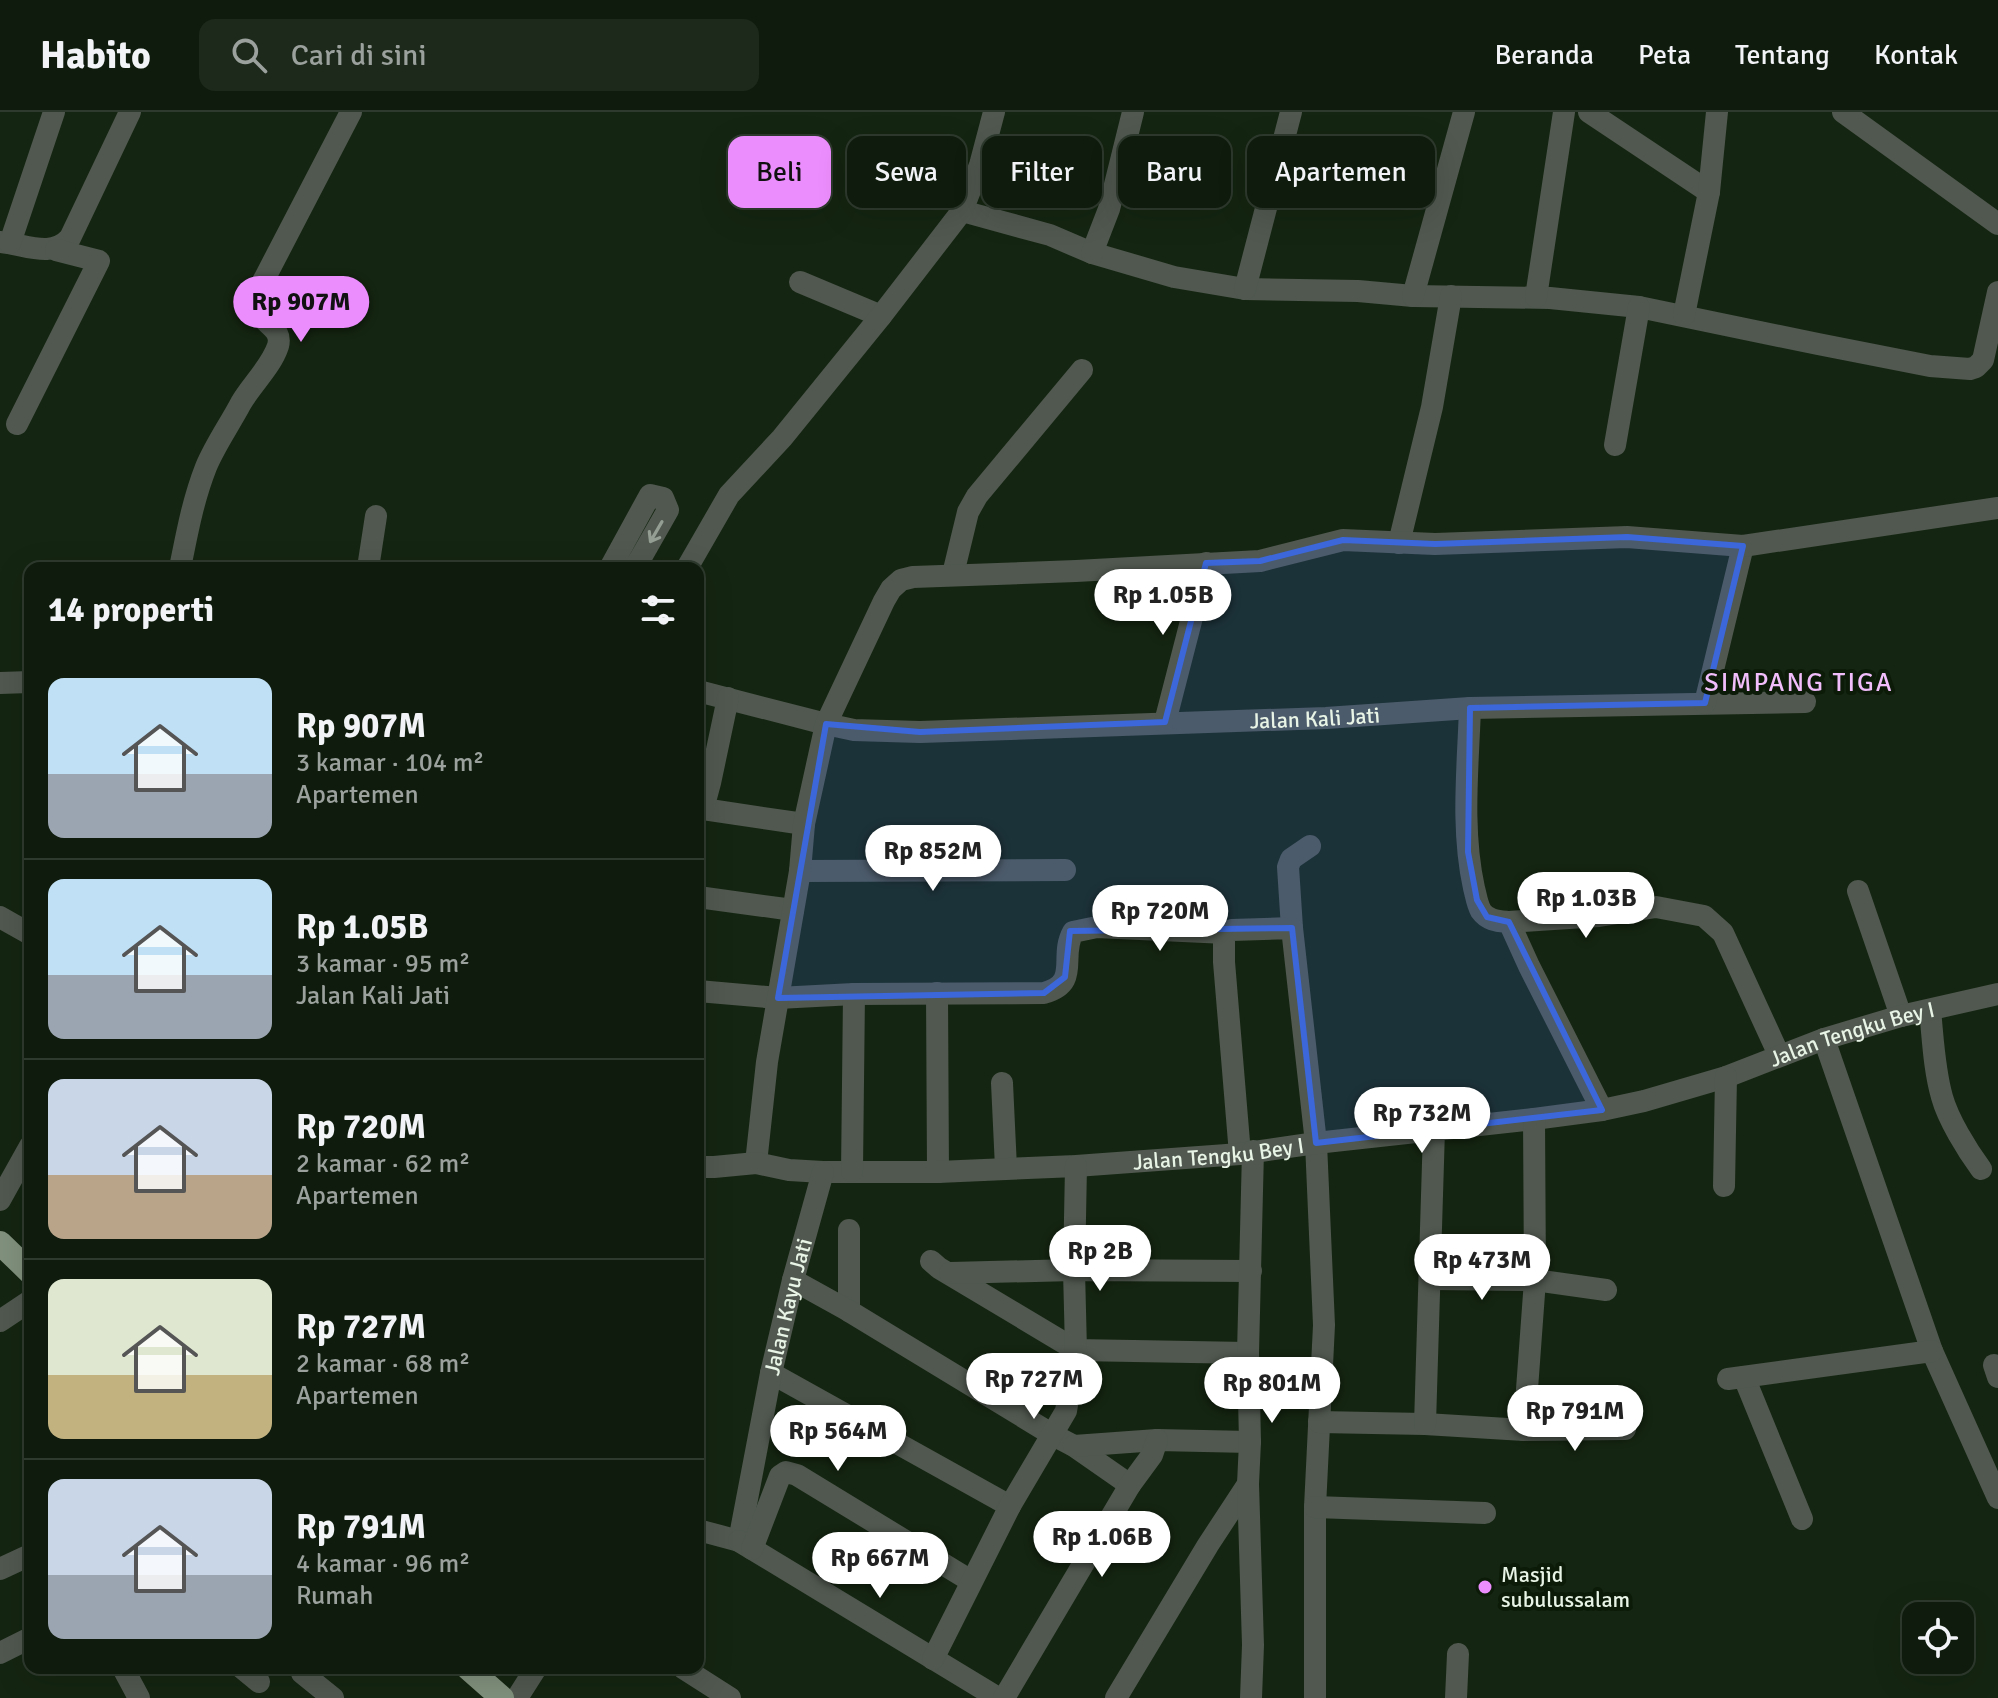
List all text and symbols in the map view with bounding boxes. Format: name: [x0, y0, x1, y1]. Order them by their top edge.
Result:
search box: [199, 19, 759, 91]
text: Habito: [40, 32, 151, 79]
icon: search: [227, 33, 271, 77]
text: Cari di sini: [291, 37, 427, 74]
text: Beranda: [1494, 38, 1594, 72]
text: Peta: [1638, 38, 1691, 72]
text: Tentang: [1735, 38, 1830, 72]
text: Kontak: [1874, 38, 1958, 72]
chip: Beli: [728, 136, 831, 208]
chip: Sewa: [847, 136, 966, 208]
chip: Filter: [982, 136, 1102, 208]
chip: Baru: [1118, 136, 1231, 208]
chip: Apartemen: [1247, 136, 1435, 208]
pin: Rp 907M: [227, 276, 375, 344]
text: Rp 907M: [251, 286, 351, 318]
one-way arrow: [648, 520, 664, 543]
pin: Rp 1.05B: [1080, 569, 1246, 637]
text: Rp 1.05B: [1112, 579, 1214, 611]
icon: filters: [636, 588, 680, 632]
text: 14 properti: [48, 589, 214, 631]
district label: SIMPANG TIGA: [1704, 667, 1894, 699]
street label: Jalan Kali Jati: [1249, 701, 1381, 735]
text: Rp 907M: [296, 705, 426, 747]
icon: home: [112, 710, 208, 806]
text: 3 kamar · 104 m²: [296, 747, 484, 779]
text: Apartemen: [296, 779, 419, 811]
pin: Rp 852M: [859, 825, 1007, 893]
text: Rp 852M: [883, 835, 983, 867]
pin: Rp 1.03B: [1503, 872, 1669, 940]
text: Rp 1.03B: [1535, 882, 1637, 914]
pin: Rp 720M: [1086, 885, 1234, 953]
text: Rp 720M: [1110, 895, 1210, 927]
text: Rp 1.05B: [296, 906, 428, 948]
icon: home: [112, 911, 208, 1007]
text: 3 kamar · 95 m²: [296, 948, 470, 980]
text: Jalan Kali Jati: [296, 980, 450, 1012]
street label: Jalan Tengku Bey I: [1766, 996, 1937, 1073]
pin: Rp 732M: [1348, 1087, 1496, 1155]
text: Rp 732M: [1372, 1097, 1472, 1129]
text: Rp 720M: [296, 1106, 426, 1148]
icon: home: [112, 1111, 208, 1207]
street label: Jalan Tengku Bey I: [1132, 1132, 1306, 1176]
text: 2 kamar · 62 m²: [296, 1148, 470, 1180]
text: Apartemen: [296, 1180, 419, 1212]
pin: Rp 2B: [1044, 1225, 1156, 1293]
pin: Rp 473M: [1408, 1234, 1556, 1302]
street label: Jalan Kayu Jati: [758, 1235, 818, 1378]
text: Rp 2B: [1067, 1235, 1133, 1267]
text: Rp 473M: [1432, 1244, 1532, 1276]
text: Rp 727M: [296, 1306, 426, 1348]
icon: home: [112, 1311, 208, 1407]
text: 2 kamar · 68 m²: [296, 1348, 470, 1380]
pin: Rp 727M: [960, 1353, 1108, 1421]
pin: Rp 801M: [1198, 1357, 1346, 1425]
text: Rp 727M: [984, 1363, 1084, 1395]
text: Rp 801M: [1222, 1367, 1322, 1399]
text: Apartemen: [296, 1380, 419, 1412]
pin: Rp 791M: [1501, 1385, 1649, 1453]
text: Rp 791M: [1525, 1395, 1625, 1427]
pin: Rp 564M: [764, 1405, 912, 1473]
text: Rp 564M: [788, 1415, 888, 1447]
text: Rp 791M: [296, 1506, 426, 1548]
icon: home: [112, 1511, 208, 1607]
pin: Rp 1.06B: [1019, 1511, 1185, 1579]
text: Rp 1.06B: [1051, 1521, 1153, 1553]
pin: Rp 667M: [806, 1532, 954, 1600]
text: Rp 667M: [830, 1542, 930, 1574]
text: 4 kamar · 96 m²: [296, 1548, 470, 1580]
place label: Masjid subulussalam: [1501, 1561, 1630, 1613]
marker: Masjid subulussalam: [1476, 1578, 1494, 1596]
text: Rumah: [296, 1580, 373, 1612]
map controls: [1902, 1602, 1974, 1674]
button: locate: [1902, 1602, 1974, 1674]

